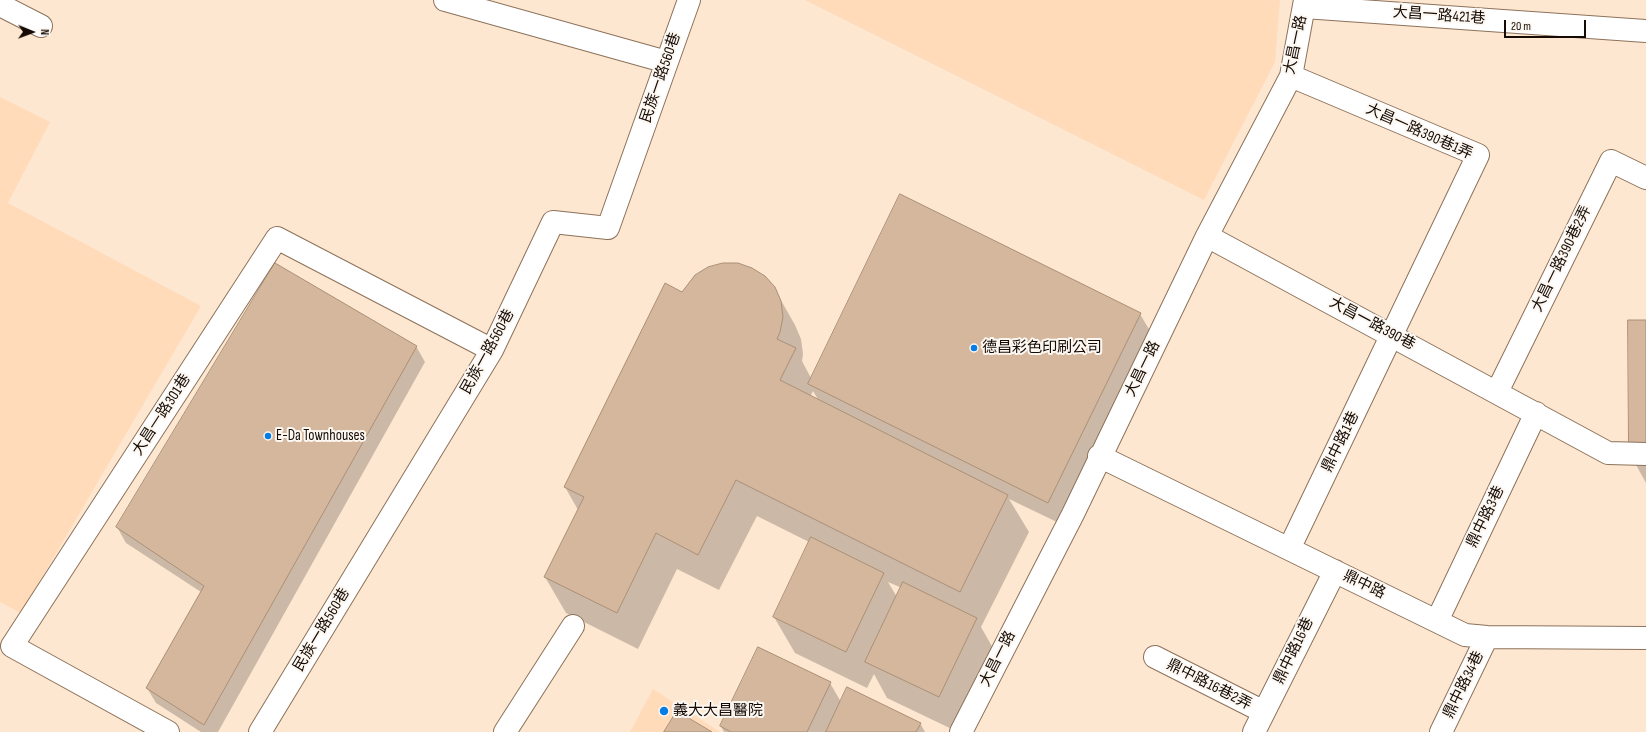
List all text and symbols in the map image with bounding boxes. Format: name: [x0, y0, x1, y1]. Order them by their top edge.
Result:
street label: 大昌一路421巷: [1392, 4, 1486, 28]
north arrow: [12, 12, 52, 52]
scale bar: [1506, 12, 1588, 38]
street label: 大昌一路: [1281, 14, 1311, 76]
text: 20 m: [1511, 19, 1531, 34]
text: N: [38, 29, 51, 35]
street label: 民族一路560巷: [637, 31, 685, 125]
street label: 大昌一路390巷1弄: [1363, 100, 1475, 164]
street label: 大昌一路390巷2弄: [1529, 203, 1595, 315]
street label: 大昌一路390巷: [1326, 294, 1418, 354]
street label: 民族一路560巷: [457, 306, 519, 398]
street label: 大昌一路: [1122, 338, 1164, 400]
place label: 德昌彩色印刷公司: [982, 339, 1102, 357]
marker: 德昌彩色印刷公司: [969, 343, 979, 353]
street label: 大昌一路301巷: [129, 371, 195, 459]
street label: 鼎中路1巷: [1319, 409, 1363, 475]
place label: E-Da Townhouses: [276, 427, 365, 445]
marker: E-Da Townhouses: [263, 431, 273, 441]
street label: 鼎中路3巷: [1463, 483, 1509, 551]
street label: 鼎中路: [1340, 567, 1388, 603]
street label: 民族一路560巷: [290, 585, 354, 675]
street label: 鼎中路16巷: [1270, 615, 1318, 687]
street label: 大昌一路: [976, 628, 1020, 690]
street label: 鼎中路34巷: [1440, 648, 1488, 722]
street label: 鼎中路16巷2弄: [1163, 656, 1255, 714]
place label: 義大大昌醫院: [673, 702, 763, 720]
marker: 義大大昌醫院: [658, 705, 670, 717]

